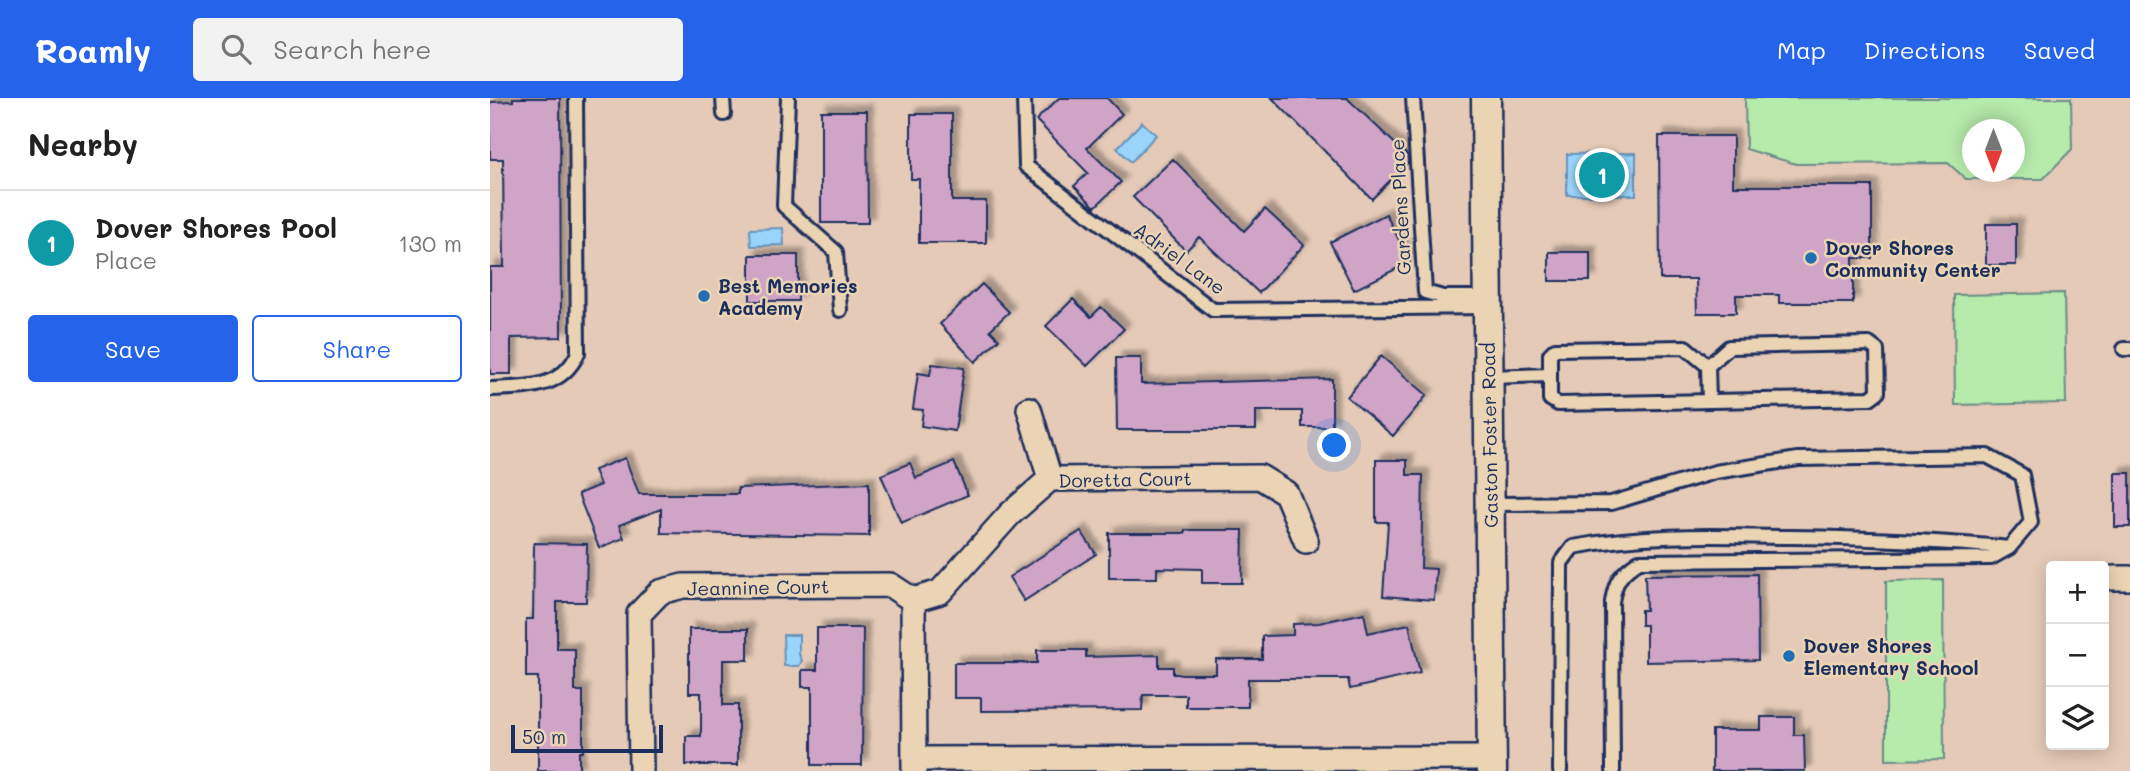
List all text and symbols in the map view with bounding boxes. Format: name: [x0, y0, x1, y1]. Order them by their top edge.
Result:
search box: [193, 18, 683, 81]
text: Roamly: [35, 28, 151, 71]
icon: search: [217, 30, 255, 68]
text: Search here: [273, 32, 431, 66]
text: Map: [1777, 34, 1826, 65]
text: Directions: [1864, 34, 1986, 65]
text: Saved: [2024, 34, 2095, 65]
north arrow: [1962, 119, 2025, 182]
text: Nearby: [28, 124, 138, 164]
street label: Gardens Place: [1384, 138, 1416, 276]
pin: 1: [1579, 149, 1625, 201]
text: Dover Shores Pool: [95, 211, 337, 245]
street label: Adriel Lane: [1129, 216, 1231, 300]
text: 1: [46, 228, 56, 258]
text: 130 m: [398, 228, 462, 258]
place label: Dover Shores Community Center: [1825, 235, 2001, 282]
text: Place: [95, 245, 157, 275]
marker: Dover Shores Community Center: [1803, 250, 1819, 266]
place label: Best Memories Academy: [718, 273, 858, 320]
marker: Best Memories Academy: [696, 288, 712, 304]
button: Save: [28, 315, 238, 382]
button: Share: [252, 315, 462, 382]
street label: Gaston Foster Road: [1475, 342, 1503, 528]
your location: [1317, 428, 1351, 462]
street label: Doretta Court: [1058, 465, 1192, 493]
map controls: [2046, 561, 2109, 750]
button: +: [2046, 561, 2109, 624]
street label: Jeannine Court: [687, 573, 829, 601]
button: −: [2046, 624, 2109, 687]
place label: Dover Shores Elementary School: [1803, 633, 1979, 680]
marker: Dover Shores Elementary School: [1781, 648, 1797, 664]
button: layers: [2046, 687, 2109, 750]
scale bar: [511, 722, 663, 754]
text: 50 m: [522, 724, 566, 749]

